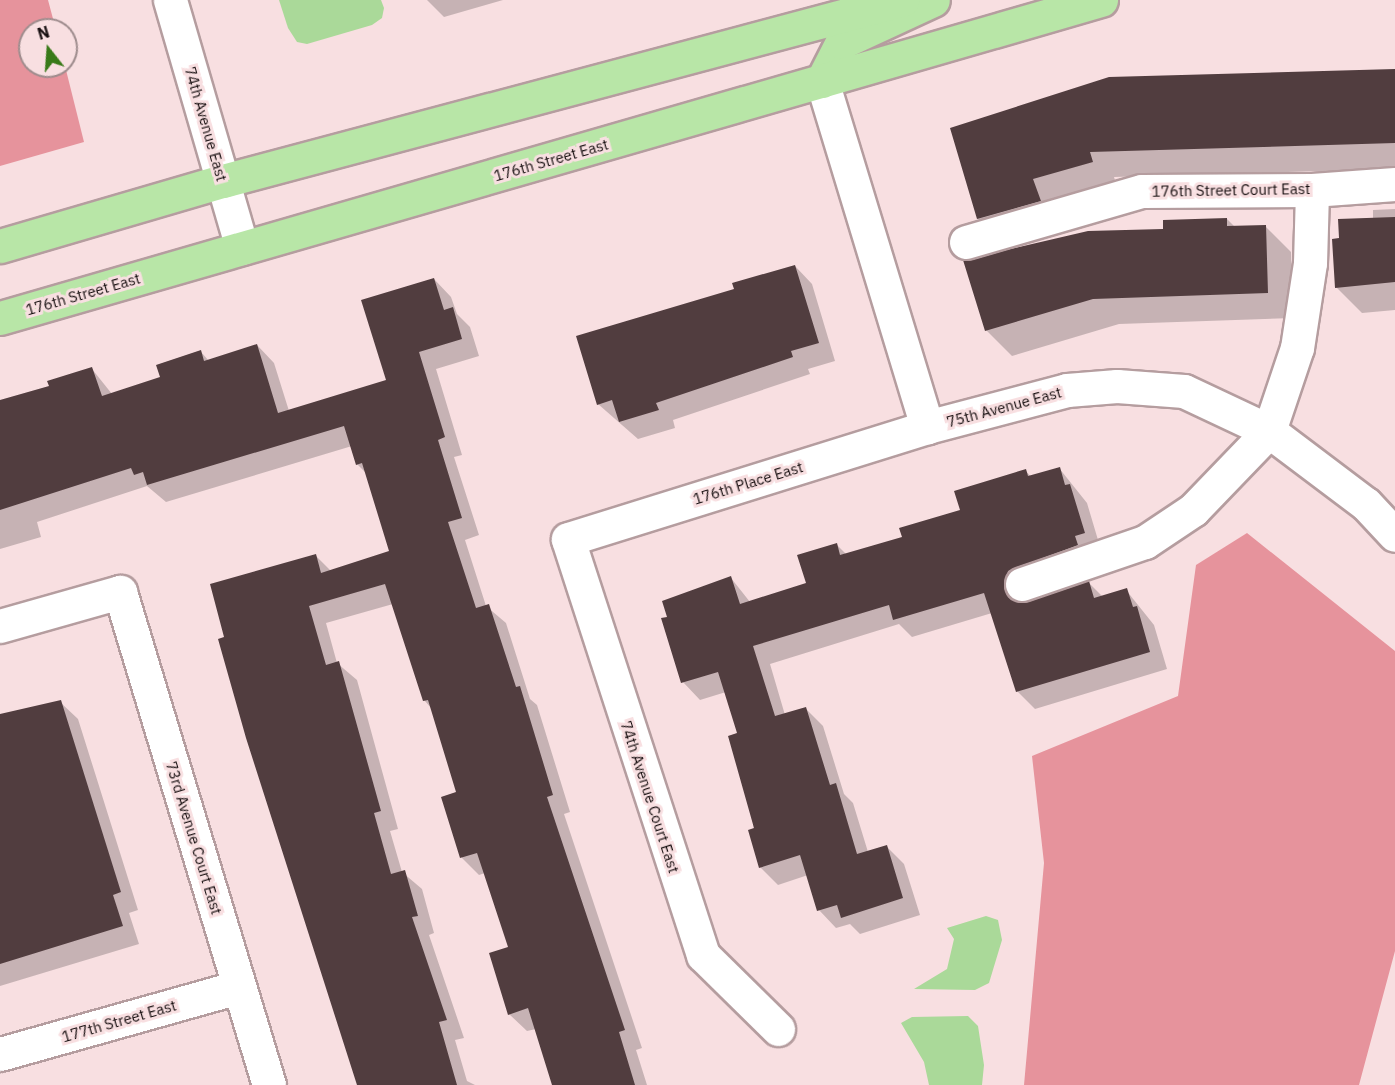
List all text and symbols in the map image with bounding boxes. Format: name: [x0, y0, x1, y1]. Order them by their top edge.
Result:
north arrow: [18, 18, 78, 78]
text: N: [35, 21, 52, 44]
street label: 74th Avenue East: [181, 65, 231, 183]
street label: 176th Street East: [492, 135, 610, 185]
street label: 176th Street Court East: [1151, 180, 1311, 200]
street label: 176th Street East: [24, 269, 142, 319]
street label: 75th Avenue East: [945, 383, 1063, 431]
street label: 176th Place East: [691, 458, 805, 508]
street label: 74th Avenue Court East: [617, 719, 683, 875]
street label: 73rd Avenue Court East: [162, 759, 226, 917]
street label: 177th Street East: [60, 996, 178, 1046]

